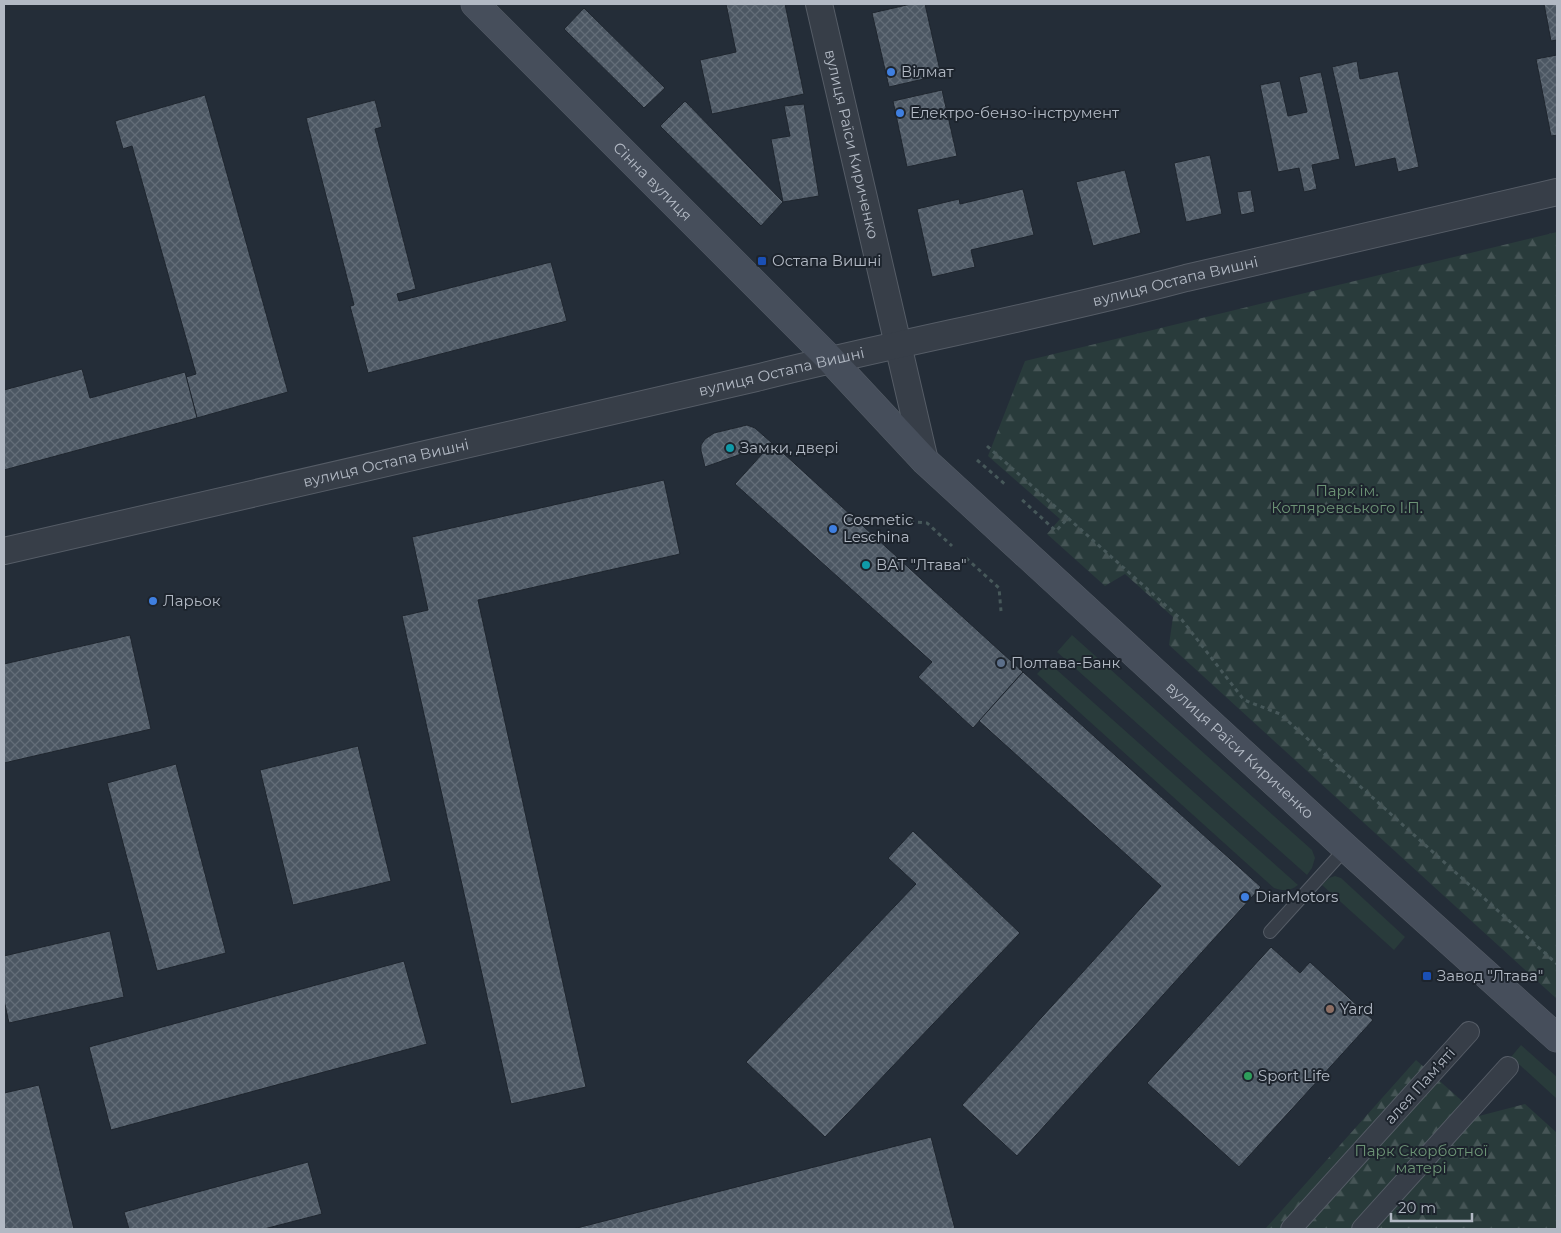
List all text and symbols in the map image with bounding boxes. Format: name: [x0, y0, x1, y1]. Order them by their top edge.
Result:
street label: вулиця Раїси Кириченко: [821, 48, 883, 241]
place label: Вілмат: [901, 62, 954, 81]
marker: Вілмат: [885, 66, 897, 78]
place label: Електро-бензо-інструмент: [910, 103, 1120, 122]
marker: Електро-бензо-інструмент: [894, 107, 906, 119]
street label: Сінна вулиця: [609, 138, 696, 225]
place label: Остапа Вишні: [772, 251, 881, 270]
street label: вулиця Остапа Вишні: [1091, 252, 1260, 310]
marker: Остапа Вишні: [756, 255, 768, 267]
street label: вулиця Остапа Вишні: [697, 343, 866, 400]
street label: вулиця Остапа Вишні: [301, 434, 471, 491]
place label: Замки, двері: [740, 438, 839, 457]
marker: Замки, двері: [724, 442, 736, 454]
park label: Парк ім. Котляревського І.П.: [1271, 481, 1423, 517]
place label: Cosmetic Leschina: [843, 510, 914, 546]
marker: Cosmetic Leschina: [827, 523, 839, 535]
place label: ВАТ "Лтава": [876, 555, 967, 574]
marker: ВАТ "Лтава": [860, 559, 872, 571]
place label: Ларьок: [163, 591, 221, 610]
marker: Ларьок: [147, 595, 159, 607]
place label: Полтава-Банк: [1011, 653, 1121, 672]
marker: Полтава-Банк: [995, 657, 1007, 669]
street label: вулиця Раїси Кириченко: [1162, 677, 1318, 823]
place label: DiarMotors: [1255, 887, 1338, 906]
marker: DiarMotors: [1239, 891, 1251, 903]
place label: Завод "Лтава": [1437, 966, 1543, 985]
marker: Завод "Лтава": [1421, 970, 1433, 982]
place label: Yard: [1340, 999, 1373, 1018]
marker: Yard: [1324, 1003, 1336, 1015]
street label: алея Памʼяті: [1380, 1043, 1459, 1128]
place label: Sport Life: [1258, 1066, 1330, 1085]
marker: Sport Life: [1242, 1070, 1254, 1082]
park label: Парк Скорботної матері: [1354, 1141, 1488, 1177]
scale bar: [1391, 1190, 1472, 1222]
text: 20 m: [1398, 1198, 1436, 1217]

